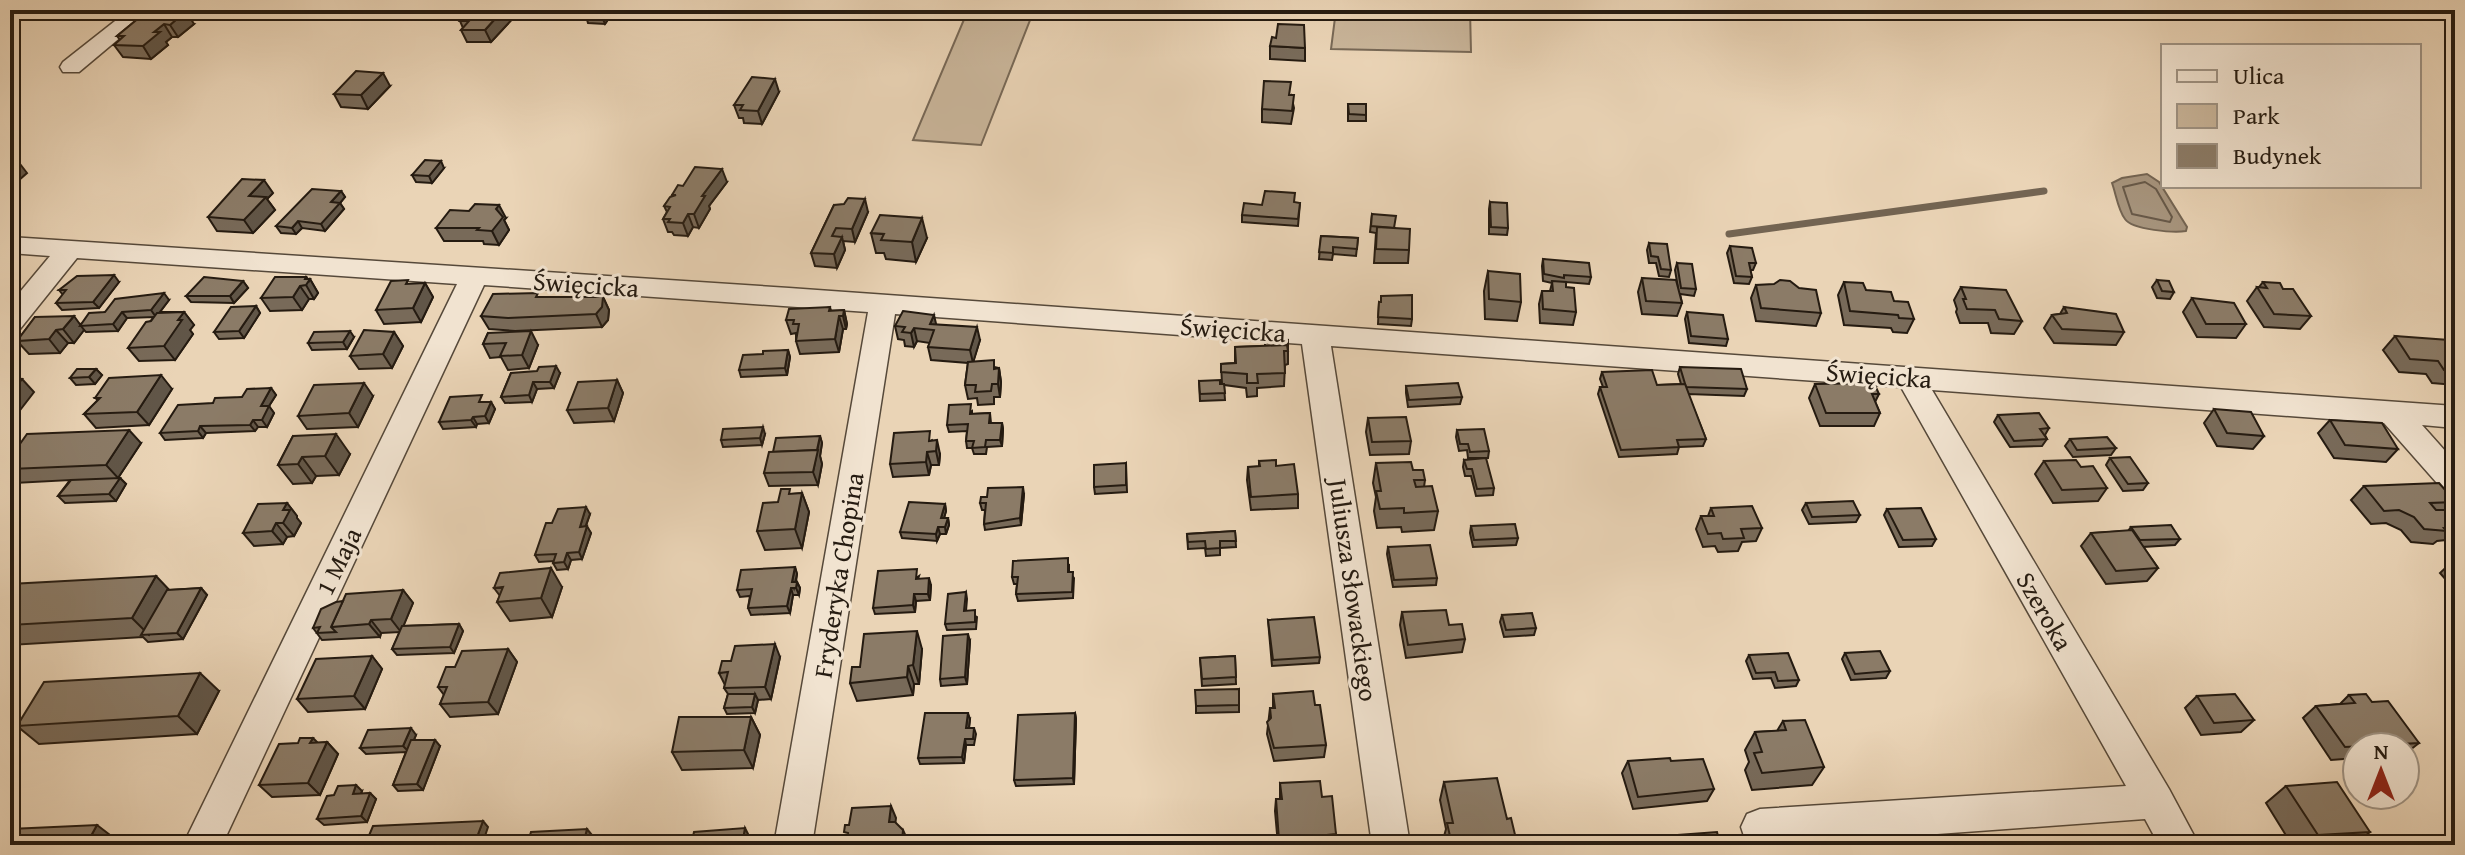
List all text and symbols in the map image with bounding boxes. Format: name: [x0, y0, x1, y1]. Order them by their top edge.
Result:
legend: [2161, 44, 2421, 188]
text: Ulica: [2233, 58, 2285, 93]
text: Park: [2233, 98, 2280, 133]
text: Budynek: [2233, 138, 2322, 173]
street label: Święcicka: [532, 261, 641, 307]
street label: Święcicka: [1179, 306, 1288, 352]
street label: Święcicka: [1825, 352, 1934, 398]
street label: Fryderyka Chopina: [803, 469, 874, 681]
street label: Juliusza Słowackiego: [1319, 473, 1389, 704]
street label: 1 Maja: [305, 520, 371, 602]
street label: Szeroka: [2007, 564, 2084, 658]
north arrow: [2341, 731, 2421, 811]
text: N: [2374, 735, 2389, 767]

